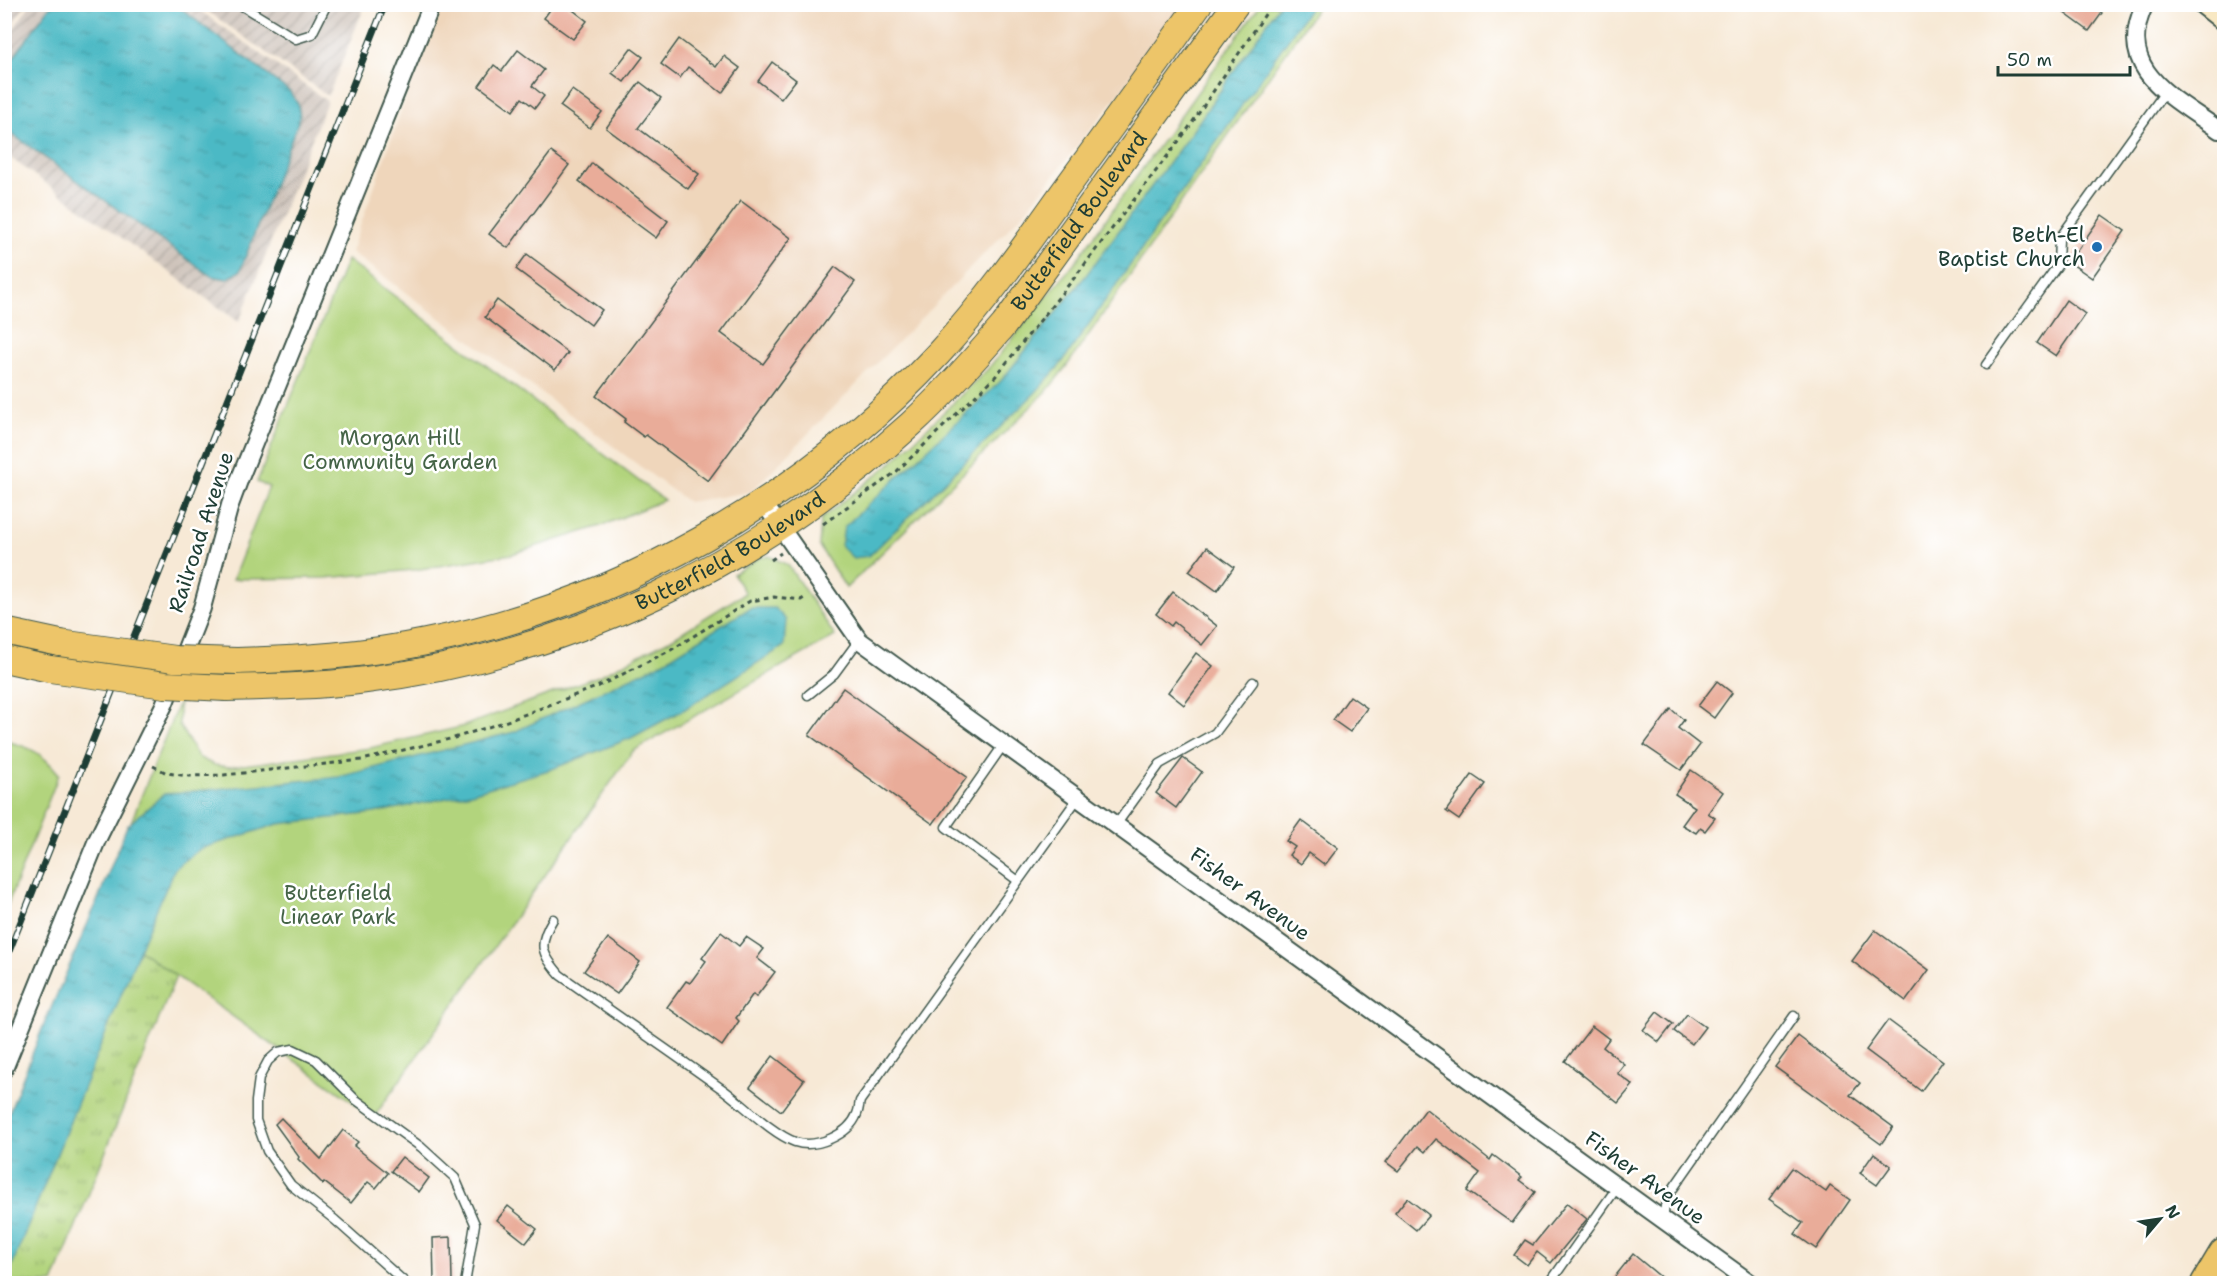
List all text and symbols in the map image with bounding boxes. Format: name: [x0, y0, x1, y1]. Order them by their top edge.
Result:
scale bar: [1998, 39, 2130, 77]
text: 50 m: [2007, 48, 2052, 72]
street label: Butterfield Boulevard: [1005, 126, 1153, 317]
place label: Beth-El Baptist Church: [1938, 221, 2086, 273]
marker: Beth-El Baptist Church: [2090, 240, 2104, 254]
park label: Morgan Hill Community Garden: [303, 424, 498, 476]
street label: Railroad Avenue: [162, 448, 240, 616]
street label: Butterfield Boulevard: [631, 485, 831, 617]
street label: Fisher Avenue: [1184, 841, 1316, 947]
park label: Butterfield Linear Park: [280, 879, 396, 931]
street label: Fisher Avenue: [1579, 1125, 1711, 1231]
north arrow: [2130, 1189, 2190, 1249]
text: N: [2160, 1201, 2185, 1223]

